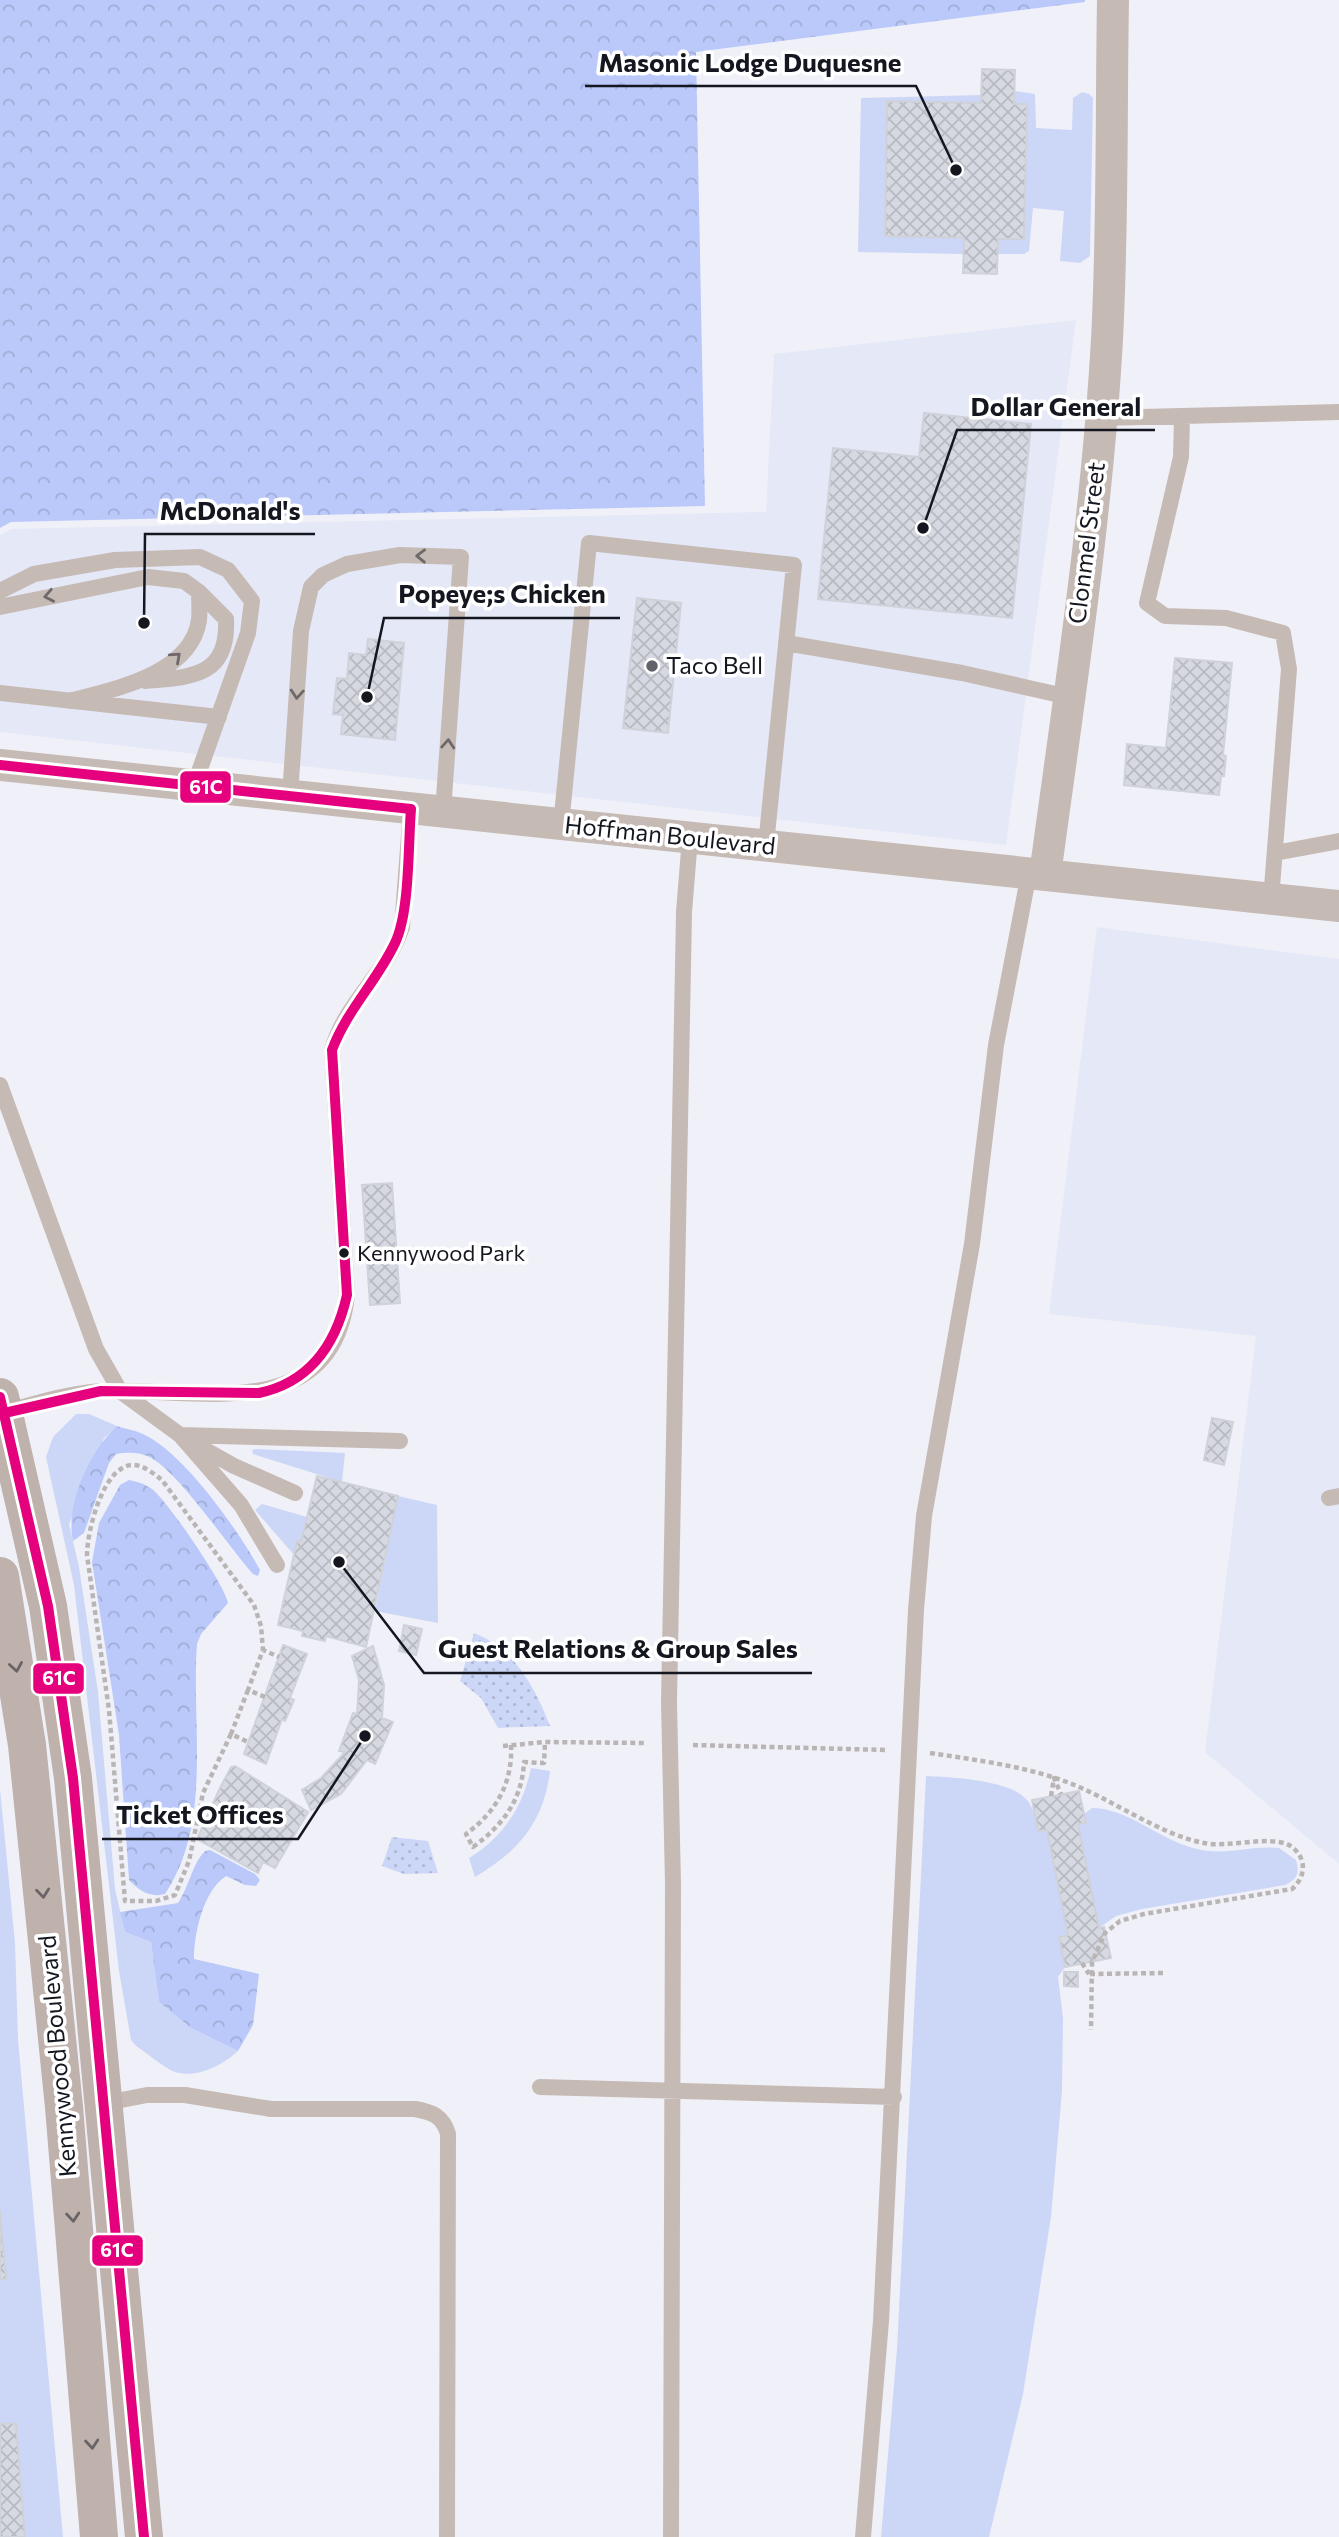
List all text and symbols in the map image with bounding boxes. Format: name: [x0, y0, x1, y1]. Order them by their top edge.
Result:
callout: Masonic Lodge Duquesne: [585, 39, 916, 86]
text: Masonic Lodge Duquesne: [598, 46, 902, 77]
callout: Dollar General: [957, 383, 1155, 430]
text: Dollar General: [971, 390, 1141, 421]
street label: Clonmel Street: [1061, 460, 1110, 625]
callout: McDonald's: [145, 487, 315, 534]
text: McDonald's: [159, 494, 301, 525]
one-way arrow: [416, 548, 426, 564]
callout: Popeye;s Chicken: [384, 571, 620, 618]
text: Popeye;s Chicken: [398, 577, 606, 608]
one-way arrow: [43, 588, 55, 603]
place label: Taco Bell: [666, 650, 763, 679]
one-way arrow: [168, 653, 181, 665]
marker: Taco Bell: [644, 658, 660, 674]
one-way arrow: [290, 689, 305, 700]
one-way arrow: [440, 739, 455, 750]
line badge: 61C: [179, 770, 232, 804]
text: 61C: [189, 775, 223, 798]
street label: Hoffman Boulevard: [563, 809, 777, 860]
place label: Kennywood Park: [357, 1239, 525, 1266]
marker: Kennywood Park: [337, 1246, 351, 1260]
callout: Guest Relations & Group Sales: [424, 1626, 812, 1673]
text: Guest Relations & Group Sales: [438, 1632, 798, 1663]
one-way arrow: [8, 1662, 23, 1673]
line badge: 61C: [32, 1662, 85, 1695]
text: 61C: [42, 1666, 76, 1689]
callout: Ticket Offices: [102, 1792, 298, 1839]
text: Ticket Offices: [116, 1798, 284, 1829]
one-way arrow: [35, 1888, 50, 1899]
street label: Kennywood Boulevard: [31, 1934, 82, 2178]
one-way arrow: [65, 2212, 80, 2223]
line badge: 61C: [91, 2234, 144, 2267]
text: 61C: [100, 2238, 134, 2261]
one-way arrow: [84, 2439, 99, 2450]

